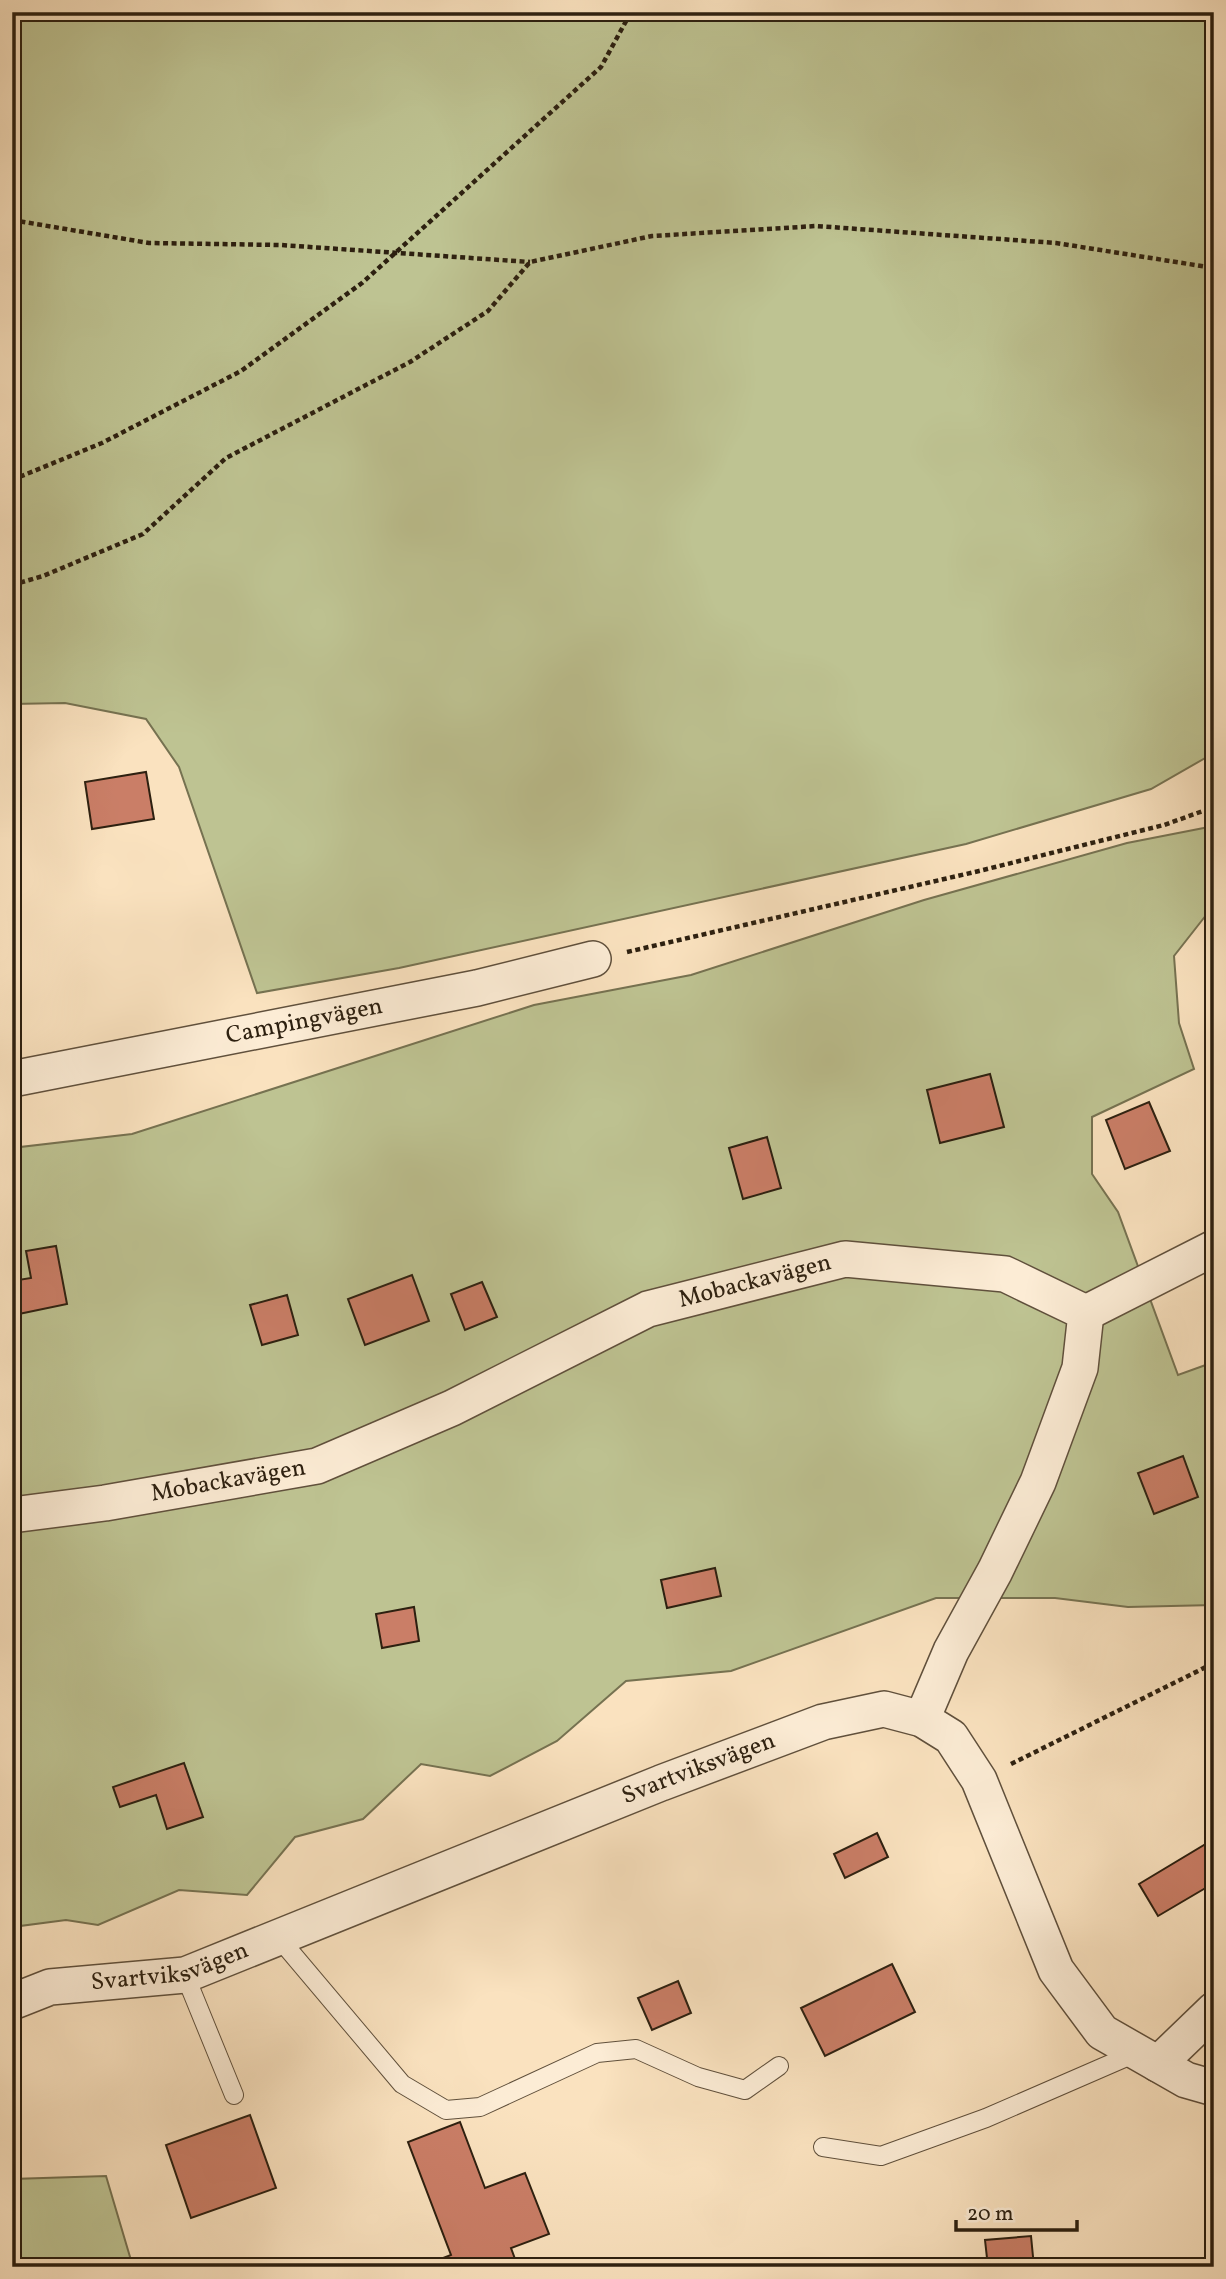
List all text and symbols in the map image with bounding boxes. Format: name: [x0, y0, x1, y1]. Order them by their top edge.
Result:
street label: Campingvägen: [223, 990, 386, 1054]
street label: Mobackavägen: [675, 1246, 835, 1318]
street label: Mobackavägen: [148, 1451, 308, 1512]
street label: Svartviksvägen: [617, 1724, 780, 1814]
street label: Svartviksvägen: [90, 1934, 254, 2000]
scale bar: [956, 2188, 1077, 2232]
text: 20 m: [967, 2200, 1013, 2229]

